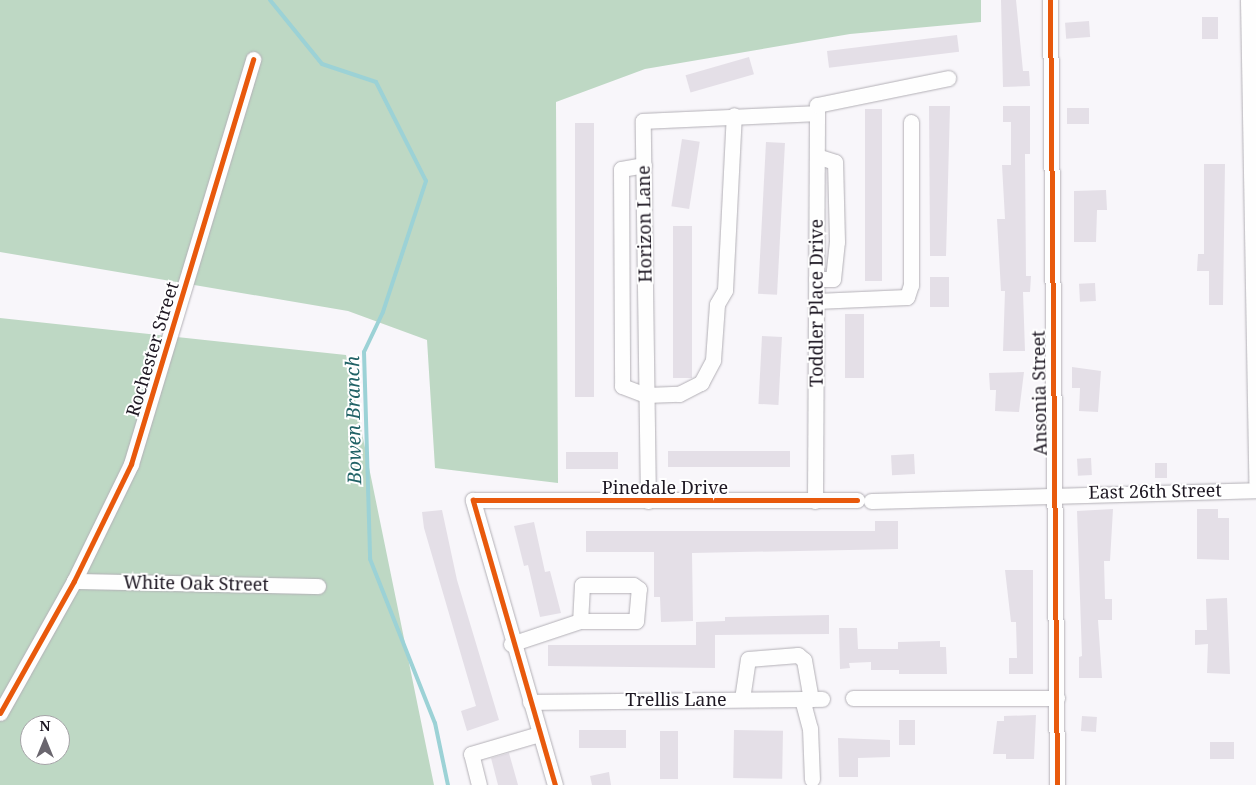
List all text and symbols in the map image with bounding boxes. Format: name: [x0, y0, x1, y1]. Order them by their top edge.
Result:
street label: Horizon Lane: [632, 165, 656, 283]
street label: Toddler Place Drive: [805, 219, 827, 387]
street label: Rochester Street: [121, 279, 183, 419]
street label: Ansonia Street: [1027, 330, 1051, 456]
water label: Bowen Branch: [341, 356, 367, 484]
street label: Pinedale Drive: [602, 476, 728, 498]
street label: East 26th Street: [1088, 479, 1222, 503]
street label: White Oak Street: [123, 571, 269, 595]
street label: Trellis Lane: [625, 688, 727, 710]
north arrow: [20, 715, 70, 765]
text: N: [39, 716, 51, 735]

